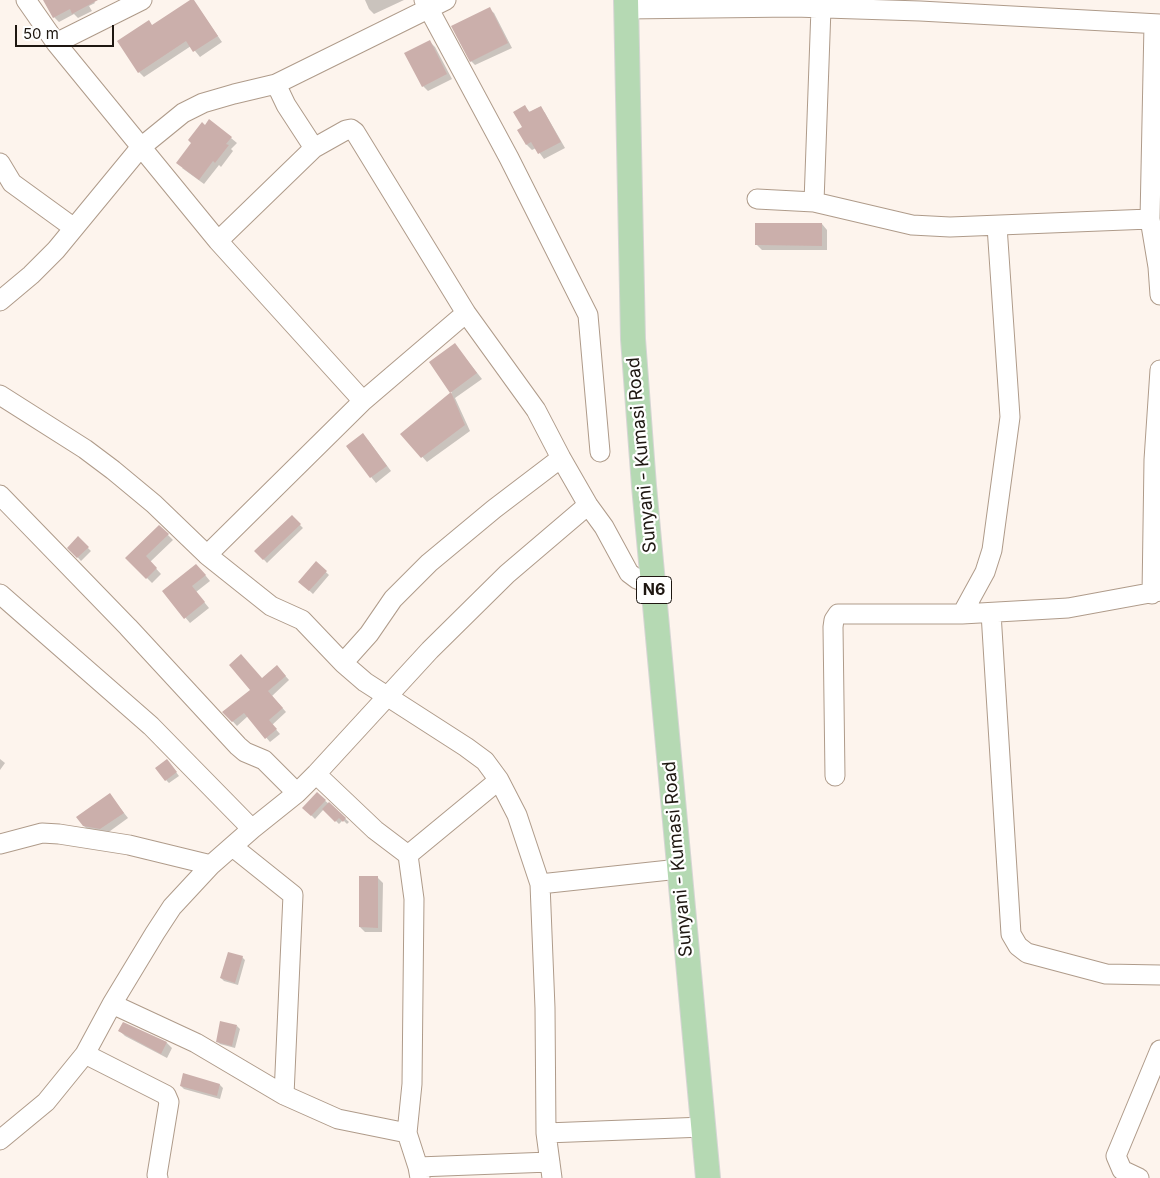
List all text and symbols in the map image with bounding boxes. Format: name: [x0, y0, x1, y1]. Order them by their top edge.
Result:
scale bar: [18, 15, 116, 47]
text: 50 m: [23, 24, 59, 43]
street label: Sunyani - Kumasi Road: [623, 356, 661, 554]
road number: N6: [636, 576, 672, 604]
street label: Sunyani - Kumasi Road: [659, 760, 697, 958]

